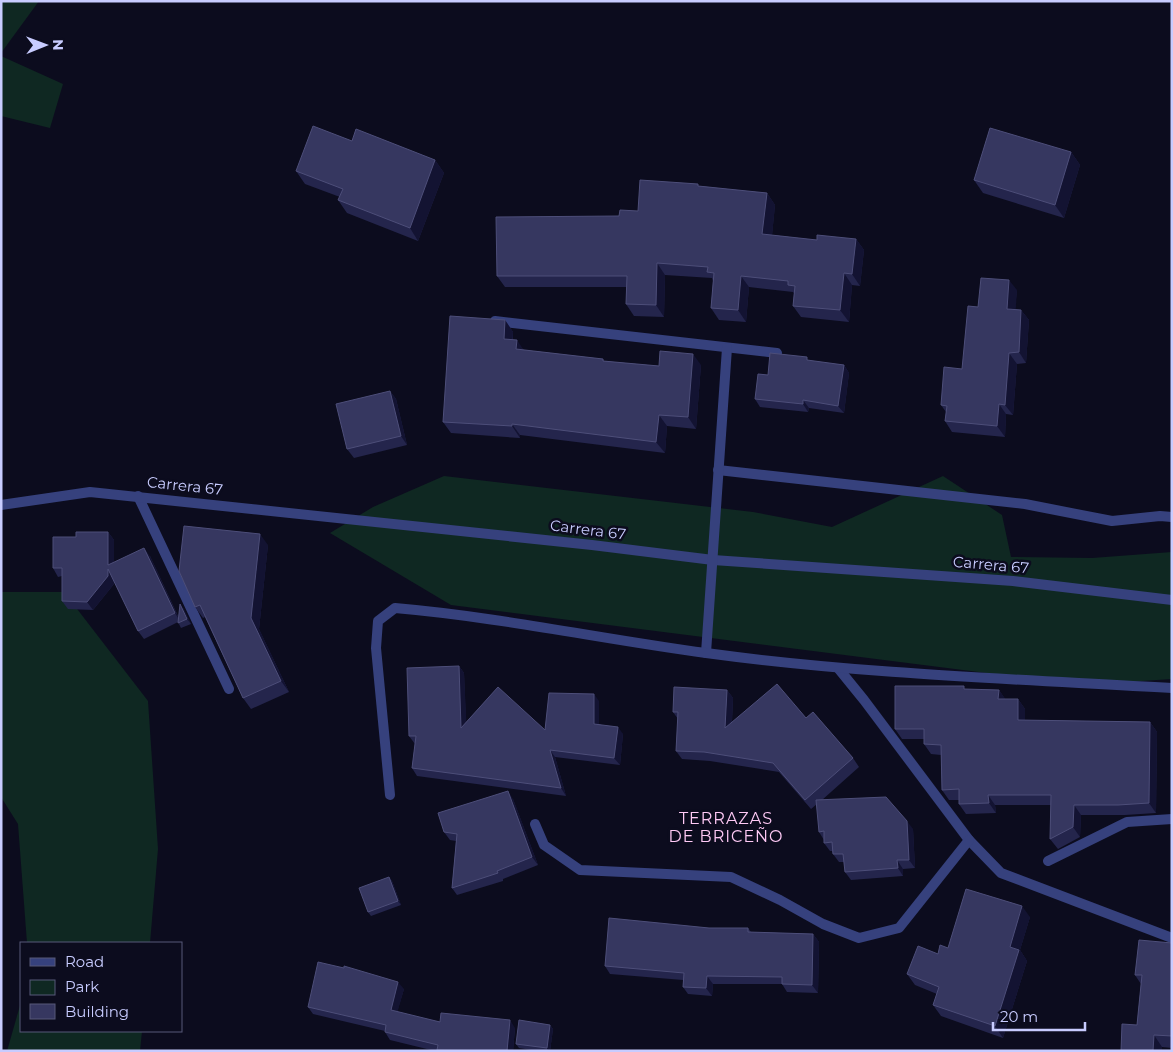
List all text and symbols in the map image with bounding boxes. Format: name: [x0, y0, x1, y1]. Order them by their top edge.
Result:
north arrow: [20, 20, 70, 70]
text: N: [49, 39, 67, 51]
street label: Carrera 67: [146, 472, 224, 499]
street label: Carrera 67: [549, 515, 627, 544]
street label: Carrera 67: [952, 552, 1030, 577]
district label: TERRAZAS DE BRICEÑO: [668, 809, 784, 846]
legend: [20, 942, 182, 1032]
text: Road: [65, 952, 104, 971]
text: Park: [65, 977, 99, 996]
scale bar: [993, 1000, 1086, 1032]
text: Building: [65, 1002, 129, 1021]
text: 20 m: [1000, 1007, 1038, 1026]

